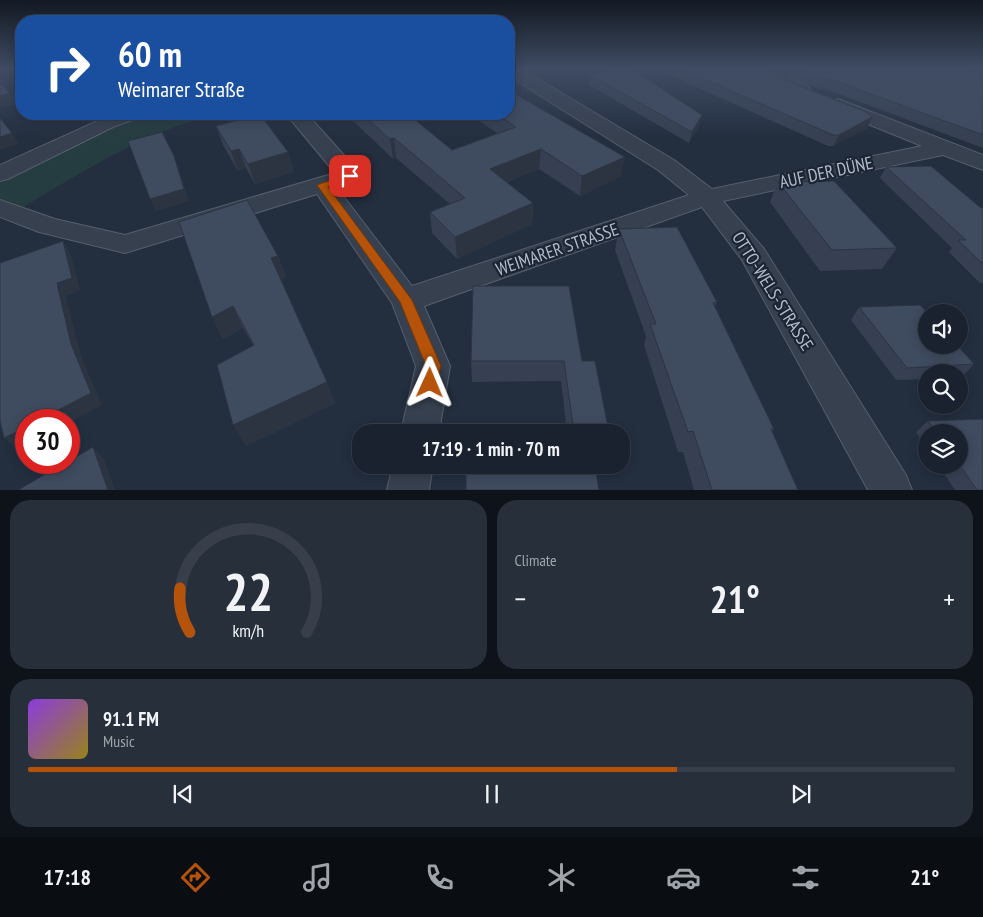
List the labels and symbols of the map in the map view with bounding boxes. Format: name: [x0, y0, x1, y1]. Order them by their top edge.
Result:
street label: AUF DER DÜNE: [777, 151, 875, 193]
pin: [329, 155, 371, 197]
street label: WEIMARER STRASSE: [493, 217, 621, 281]
street label: OTTO-WELS-STRASSE: [727, 227, 819, 355]
position arrow: [403, 356, 455, 408]
speed limit sign: 30: [15, 409, 80, 474]

